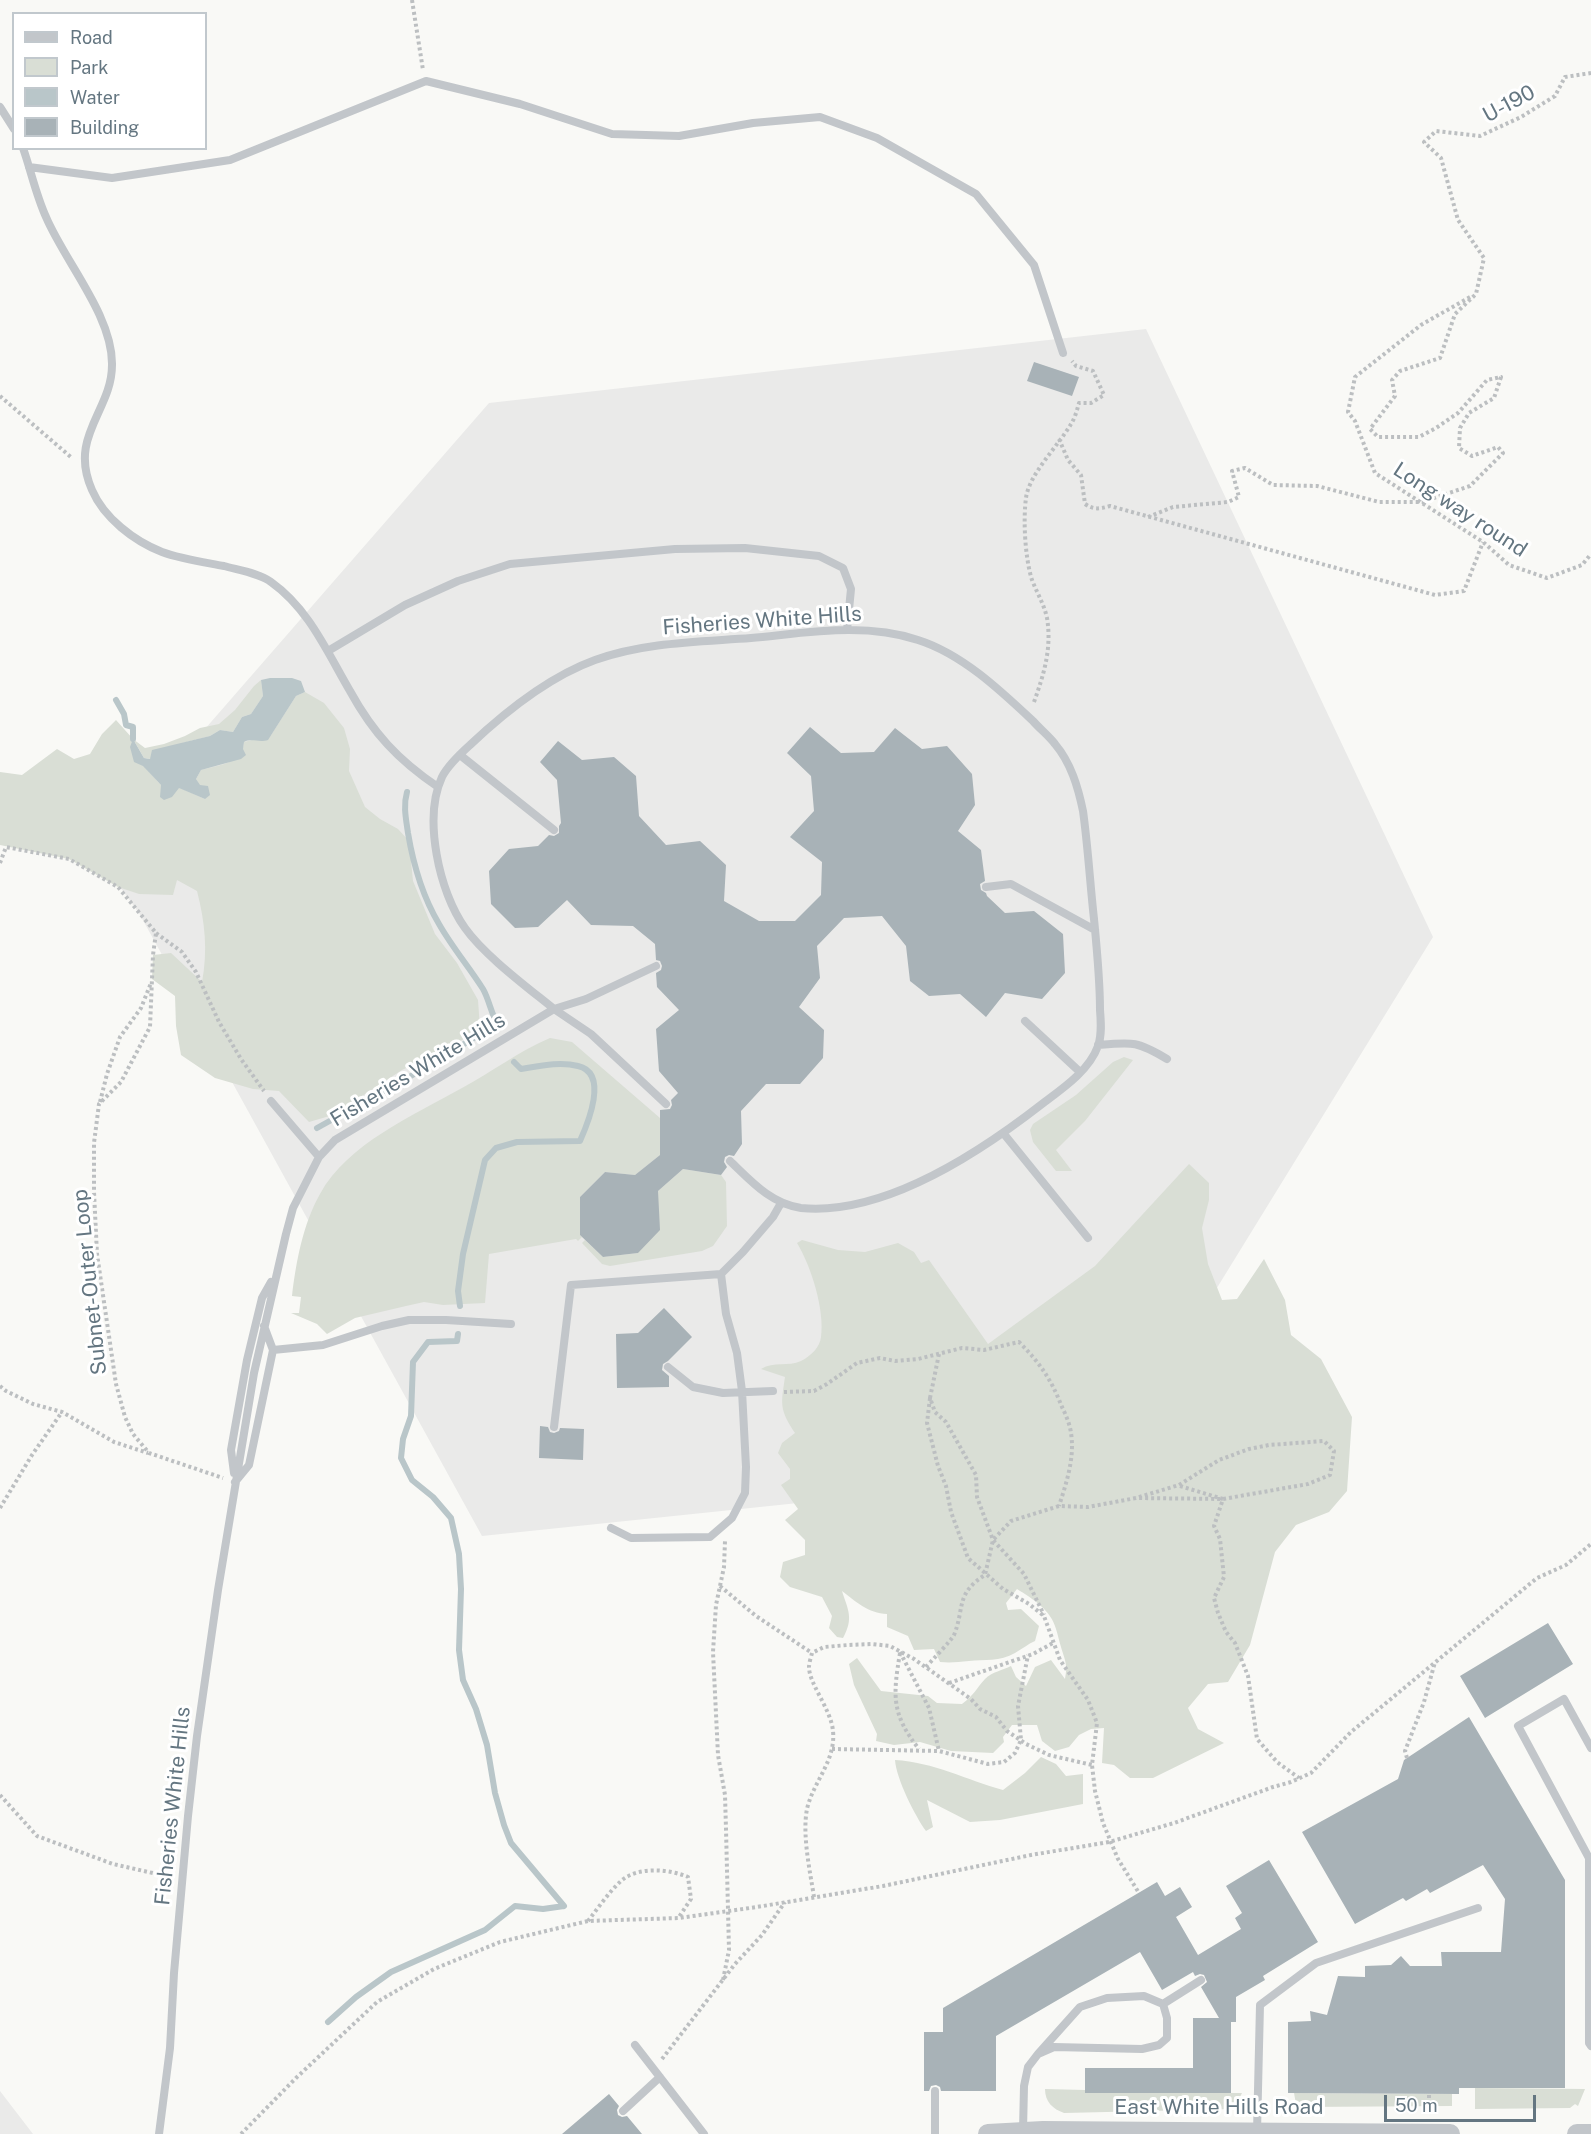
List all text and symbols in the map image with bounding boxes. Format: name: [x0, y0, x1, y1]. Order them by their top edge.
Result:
legend: [12, 12, 207, 150]
text: Road: [70, 27, 113, 48]
text: Park: [70, 57, 108, 78]
street label: U-190: [1479, 80, 1539, 128]
text: Water: [70, 87, 120, 108]
text: Building: [70, 117, 139, 138]
street label: Long way round: [1388, 457, 1532, 563]
street label: Fisheries White Hills: [662, 601, 862, 641]
street label: Fisheries White Hills: [326, 1008, 510, 1132]
street label: Subnet-Outer Loop: [68, 1188, 112, 1376]
street label: Fisheries White Hills: [150, 1705, 196, 1907]
scale bar: [1387, 2083, 1538, 2121]
street label: East White Hills Road: [1114, 2095, 1324, 2121]
text: 50 m: [1395, 2095, 1438, 2116]

